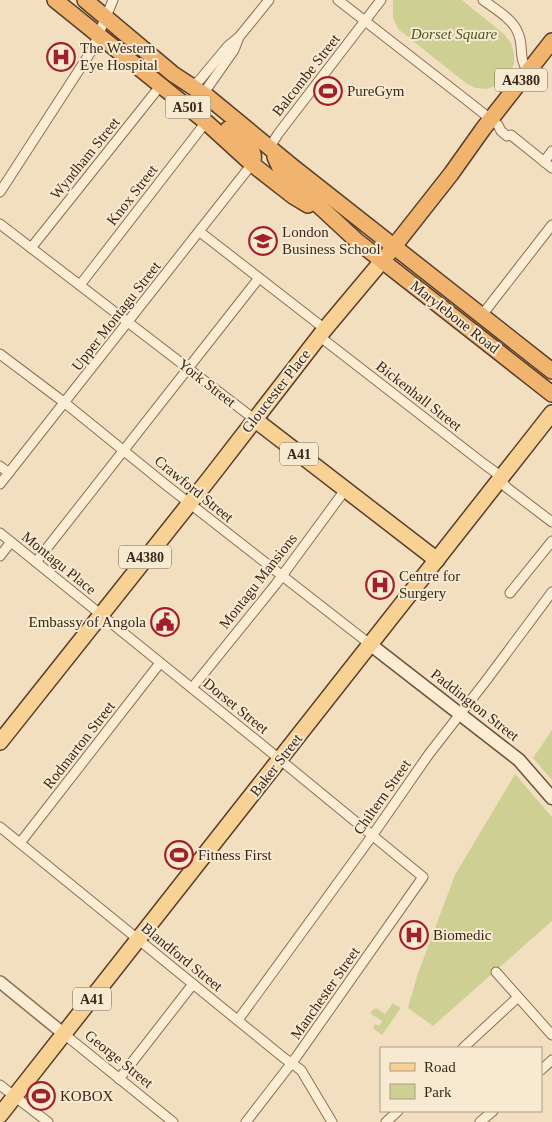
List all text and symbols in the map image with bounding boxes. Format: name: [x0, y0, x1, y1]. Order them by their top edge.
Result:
park label: Dorset Square: [410, 26, 498, 42]
street label: Balcombe Street: [269, 30, 343, 119]
place label: The Western Eye Hospital: [80, 40, 158, 73]
hospital icon: The Western Eye Hospital: [46, 42, 76, 72]
road number: A4380: [495, 68, 547, 92]
sports icon: PureGym: [313, 76, 343, 106]
place label: PureGym: [347, 83, 405, 99]
road number: A501: [166, 95, 210, 118]
street label: Wyndham Street: [47, 113, 123, 202]
street label: Knox Street: [104, 161, 161, 228]
place label: London Business School: [282, 224, 381, 257]
school or university icon: London Business School: [248, 226, 278, 256]
street label: Upper Montagu Street: [68, 258, 164, 374]
street label: Marylebone Road: [408, 277, 503, 357]
street label: Gloucester Place: [239, 346, 314, 436]
street label: York Street: [175, 356, 239, 411]
street label: Bickenhall Street: [373, 358, 465, 435]
road number: A41: [280, 442, 318, 466]
street label: Crawford Street: [152, 453, 237, 526]
street label: Montagu Place: [19, 528, 99, 598]
street label: Montagu Mansions: [216, 530, 300, 632]
road number: A4380: [119, 546, 171, 568]
place label: Centre for Surgery: [399, 568, 460, 601]
hospital icon: Centre for Surgery: [365, 570, 395, 600]
public building icon: Embassy of Angola: [150, 607, 180, 637]
place label: Embassy of Angola: [29, 614, 146, 630]
street label: Paddington Street: [428, 666, 523, 745]
street label: Dorset Street: [200, 675, 272, 738]
street label: Rodmarton Street: [40, 698, 119, 792]
street label: Baker Street: [247, 730, 306, 799]
street label: Chiltern Street: [350, 756, 414, 838]
sports icon: Fitness First: [164, 840, 194, 870]
place label: Fitness First: [198, 847, 273, 863]
street label: Blandford Street: [138, 919, 226, 995]
hospital icon: Biomedic: [399, 920, 429, 950]
place label: Biomedic: [433, 927, 492, 943]
street label: Manchester Street: [287, 943, 363, 1042]
road number: A41: [73, 988, 111, 1011]
street label: George Street: [82, 1027, 157, 1092]
legend: [380, 1047, 542, 1112]
text: Road: [424, 1059, 456, 1075]
sports icon: KOBOX: [26, 1081, 56, 1111]
text: Park: [424, 1084, 452, 1100]
place label: KOBOX: [60, 1088, 114, 1104]

